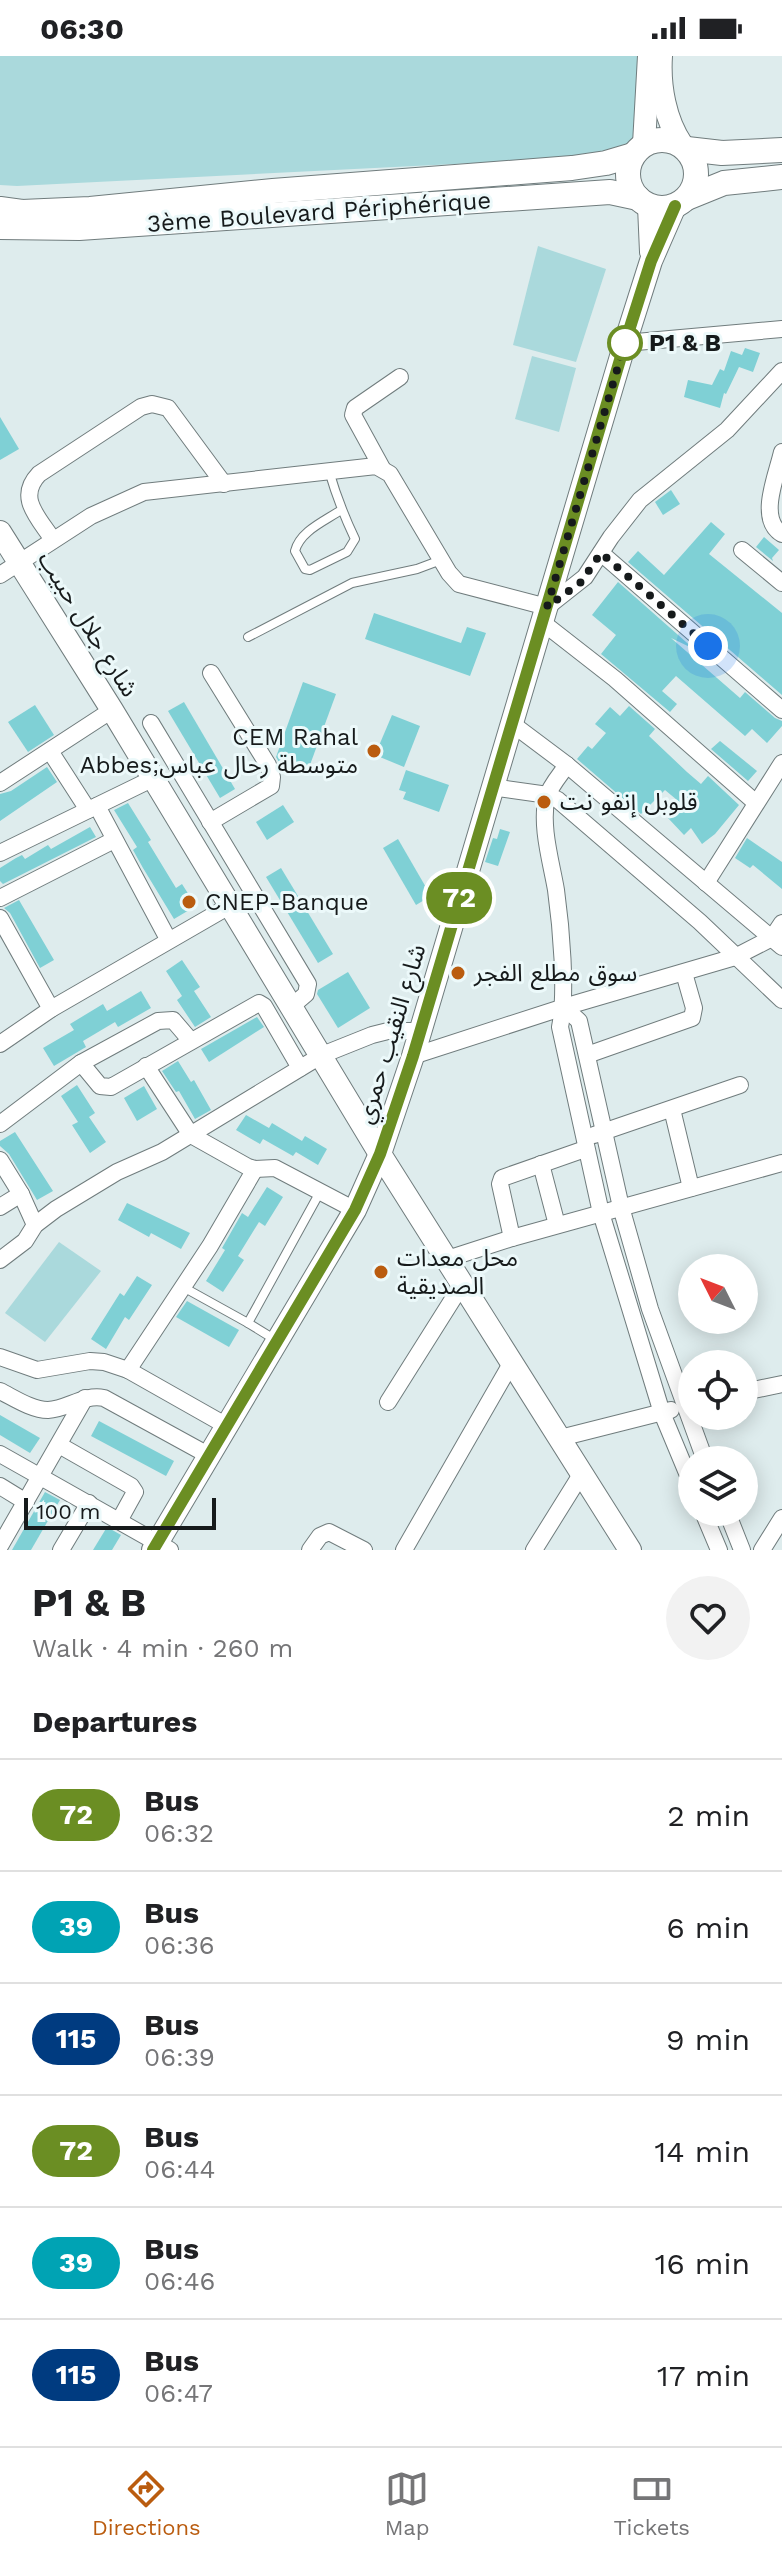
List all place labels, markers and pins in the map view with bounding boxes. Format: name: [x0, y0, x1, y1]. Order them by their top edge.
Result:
marker: P1 & B: [608, 326, 642, 360]
place label: P1 & B: [649, 329, 721, 357]
place label: CEM Rahal Abbes;متوسطة رحال عباس: [80, 723, 359, 779]
marker: CEM Rahal Abbes;متوسطة رحال عباس: [365, 742, 383, 760]
place label: قلوبل إنفو نت: [560, 788, 698, 818]
marker: قلوبل إنفو نت: [535, 793, 553, 811]
place label: CNEP-Banque: [205, 888, 369, 916]
marker: CNEP-Banque: [180, 893, 198, 911]
place label: سوق مطلع الفجر: [473, 959, 637, 990]
marker: سوق مطلع الفجر: [449, 964, 467, 982]
place label: محل معدات الصديقية: [397, 1244, 518, 1300]
marker: محل معدات الصديقية: [372, 1263, 390, 1281]

